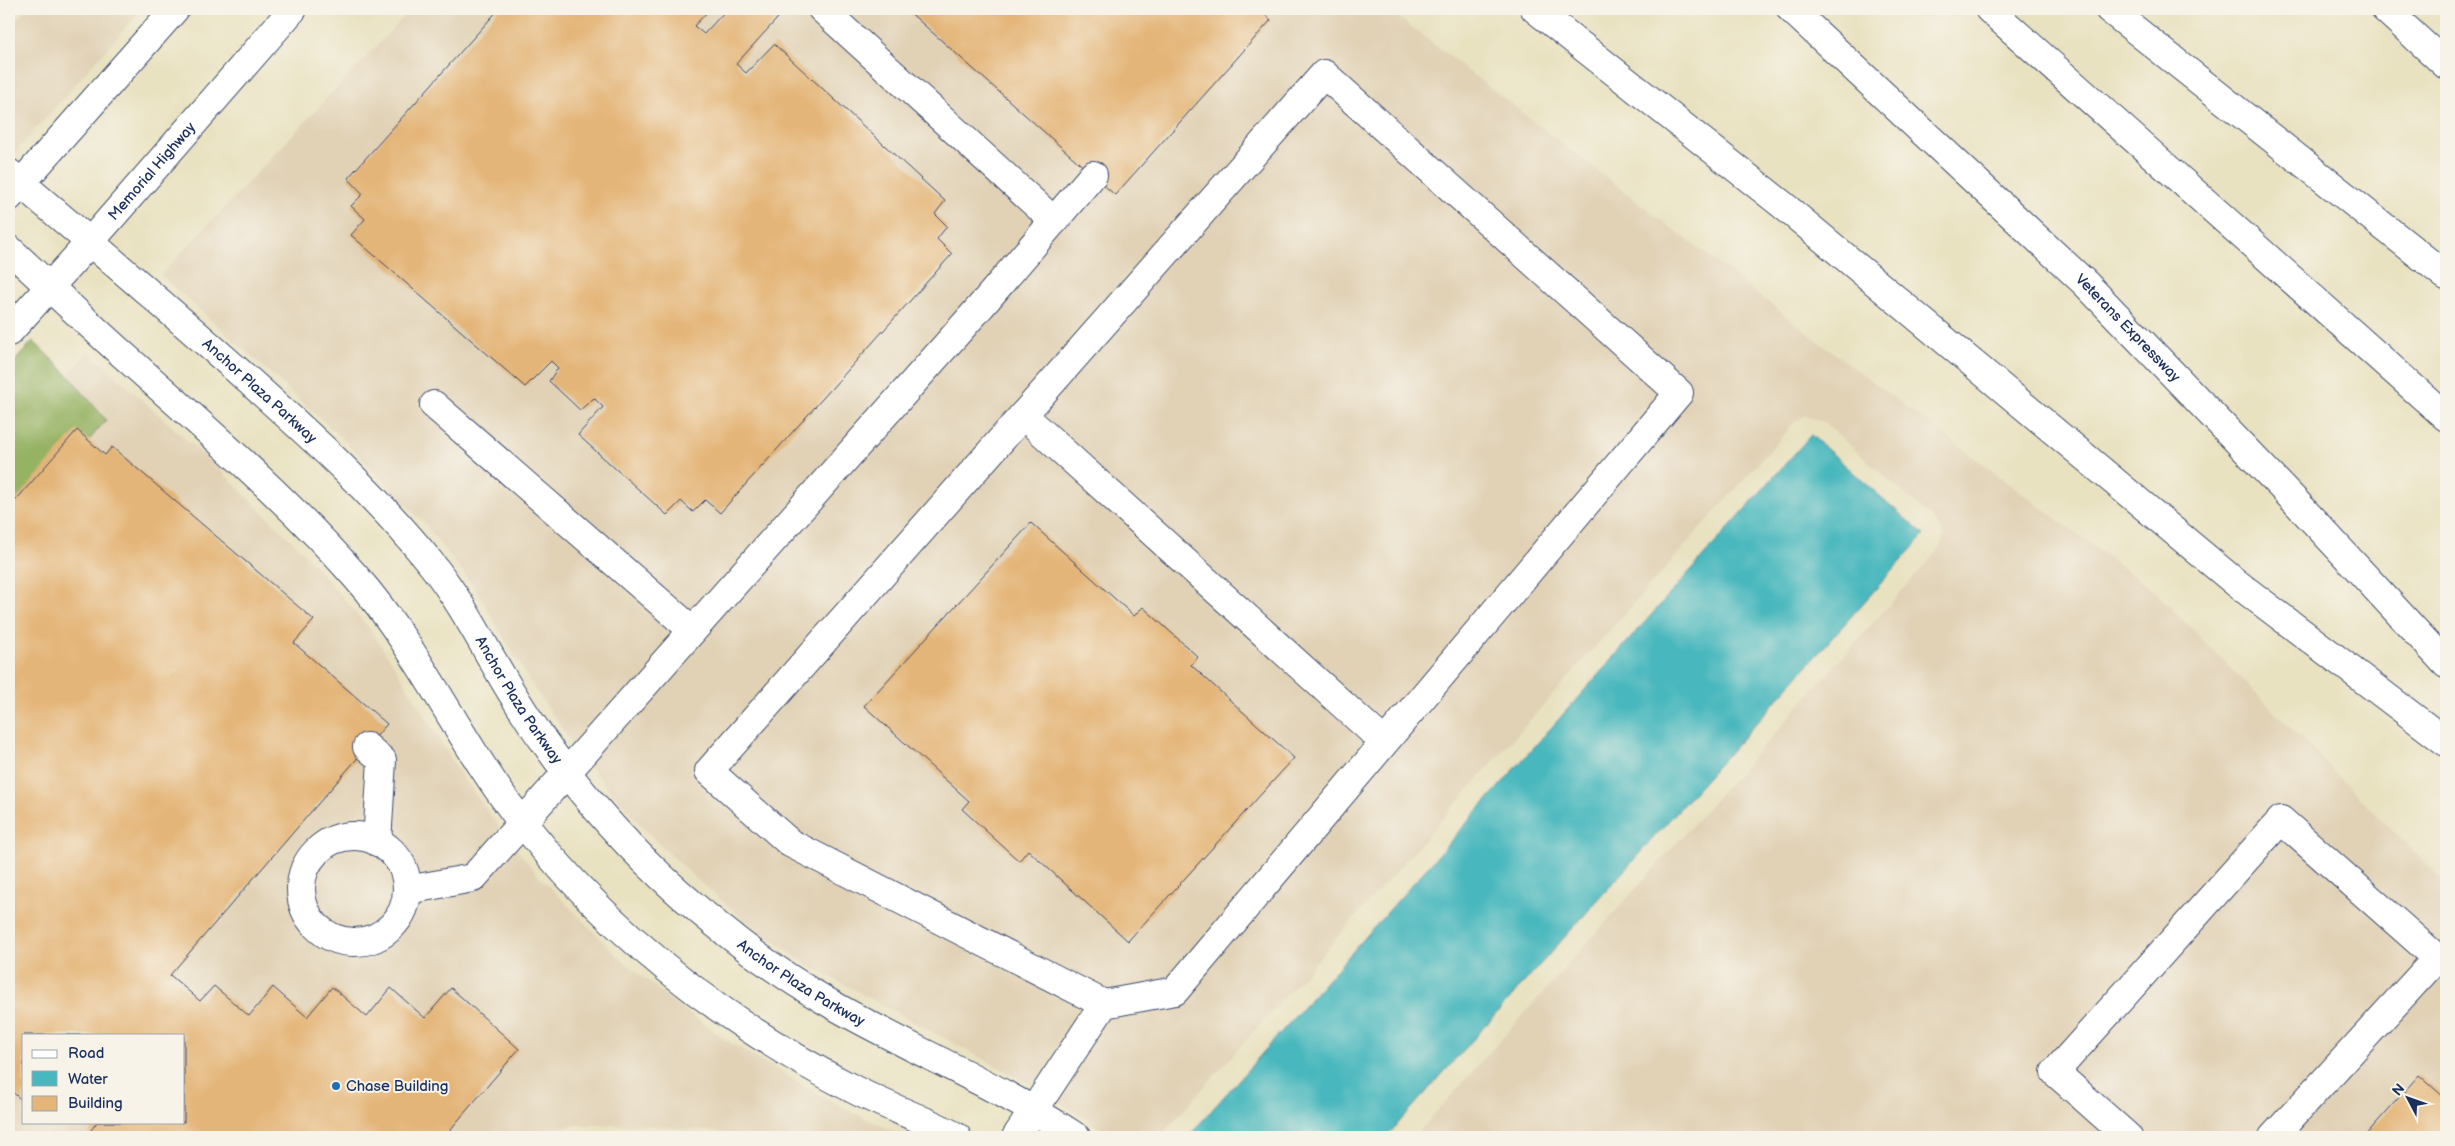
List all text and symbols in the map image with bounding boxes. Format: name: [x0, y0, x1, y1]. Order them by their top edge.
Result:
street label: Memorial Highway: [104, 118, 200, 224]
street label: Veterans Expressway: [2071, 270, 2185, 386]
street label: Anchor Plaza Parkway: [198, 334, 321, 447]
street label: Anchor Plaza Parkway: [471, 633, 567, 768]
street label: Anchor Plaza Parkway: [733, 935, 869, 1031]
legend: [22, 1034, 185, 1124]
text: Road: [68, 1044, 104, 1063]
text: Water: [68, 1070, 108, 1089]
north arrow: [2382, 1074, 2432, 1124]
place label: Chase Building: [346, 1077, 448, 1096]
marker: Chase Building: [330, 1080, 342, 1092]
text: N: [2389, 1080, 2408, 1099]
text: Building: [68, 1094, 123, 1113]

